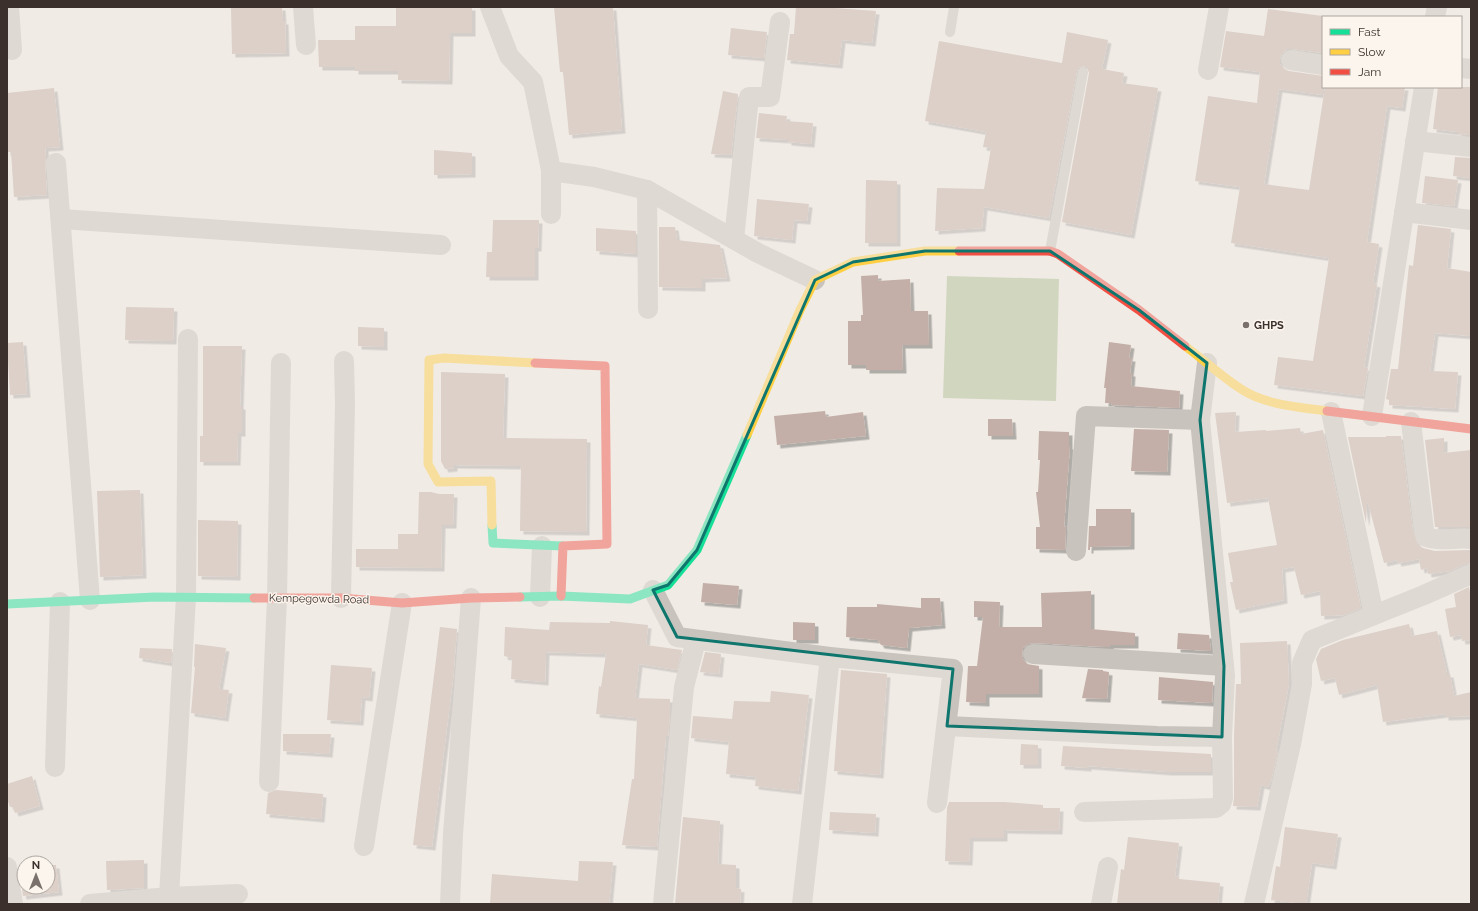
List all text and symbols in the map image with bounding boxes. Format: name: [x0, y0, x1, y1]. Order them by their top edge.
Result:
legend: [1322, 16, 1462, 88]
text: Fast: [1358, 25, 1381, 39]
text: Slow: [1358, 45, 1385, 59]
text: Jam: [1358, 65, 1381, 79]
place label: GHPS: [1254, 319, 1284, 332]
marker: GHPS: [1241, 320, 1251, 330]
street label: Kempegowda Road: [269, 592, 369, 606]
north arrow: [16, 855, 56, 895]
text: N: [32, 859, 40, 872]

